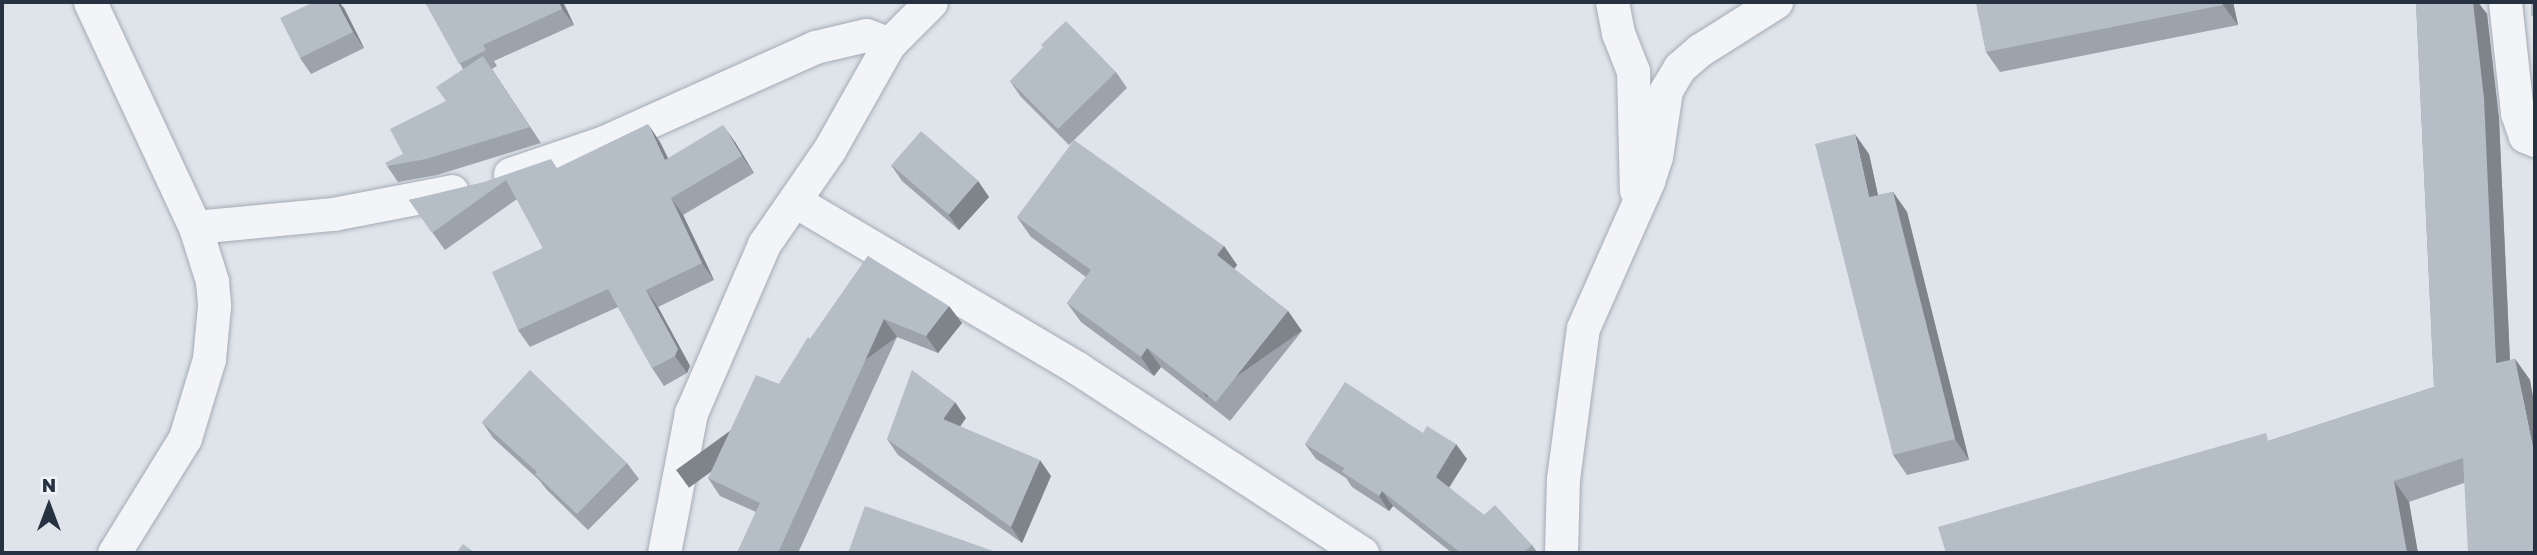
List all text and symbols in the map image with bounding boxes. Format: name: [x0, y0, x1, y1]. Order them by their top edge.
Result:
north arrow: [14, 471, 84, 541]
text: N: [42, 473, 56, 496]

